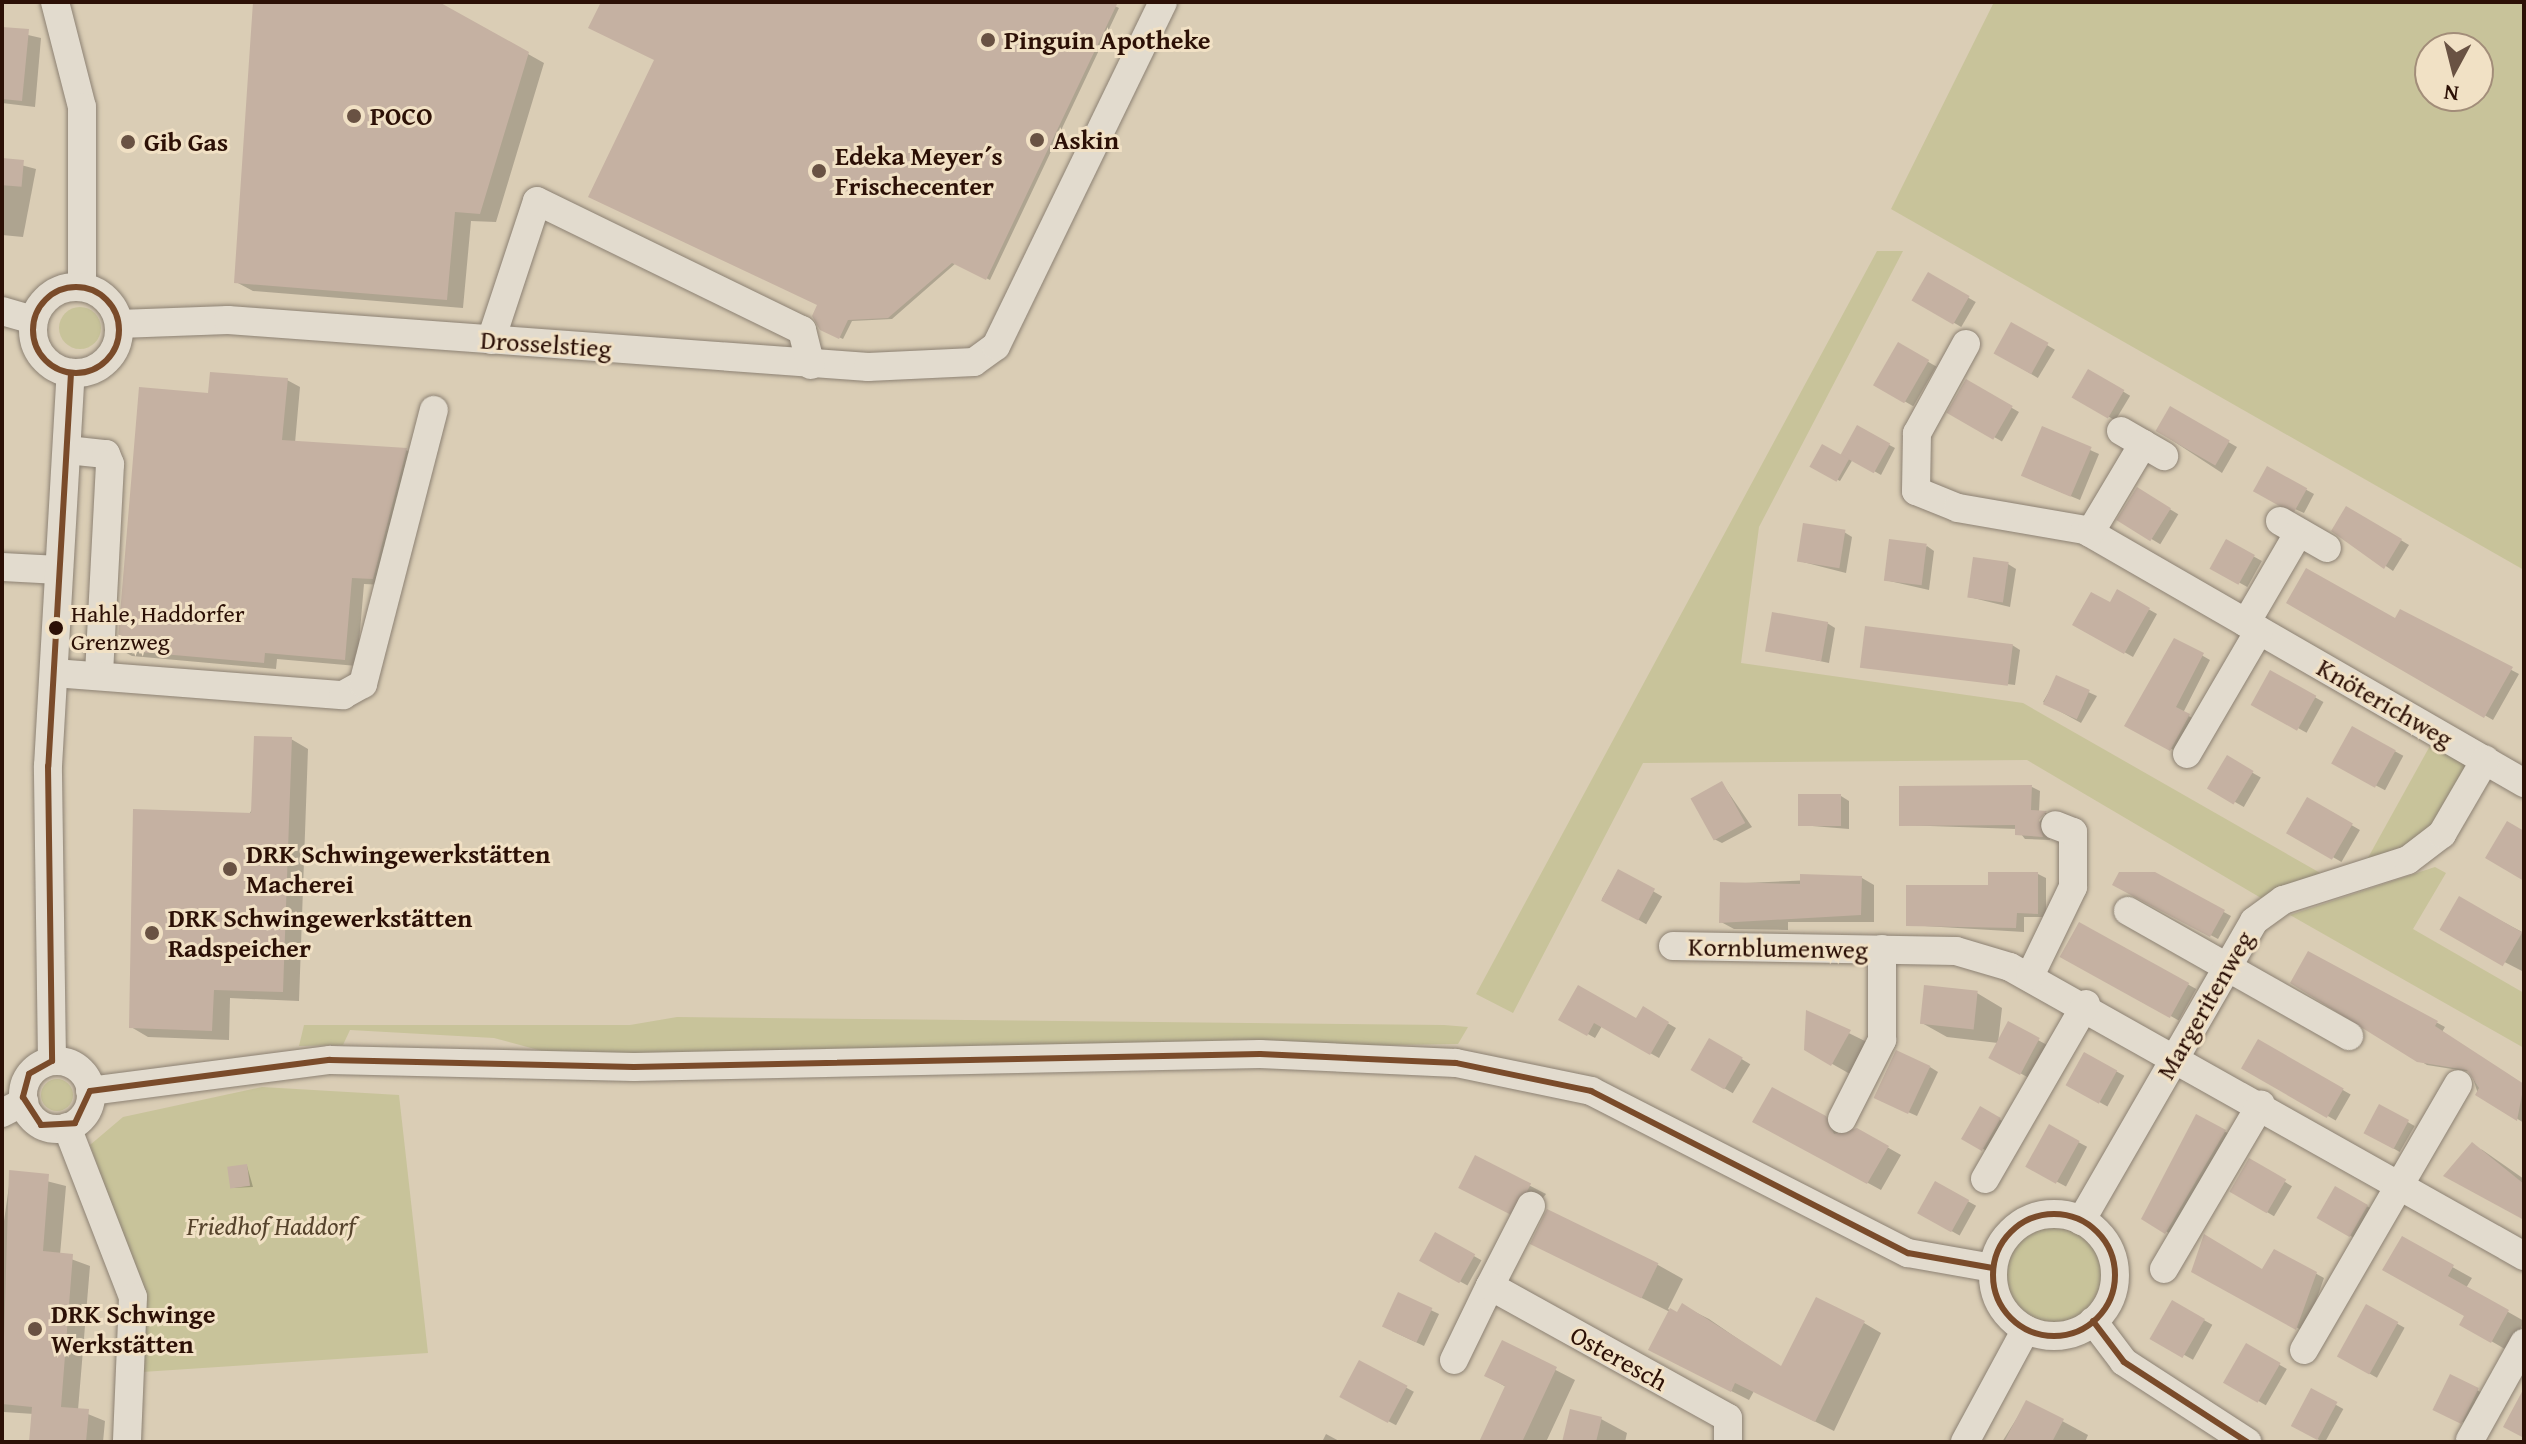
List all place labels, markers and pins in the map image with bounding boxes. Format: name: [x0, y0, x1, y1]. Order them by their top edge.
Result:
place label: Pinguin Apotheke: [1004, 24, 1211, 56]
marker: Pinguin Apotheke: [979, 31, 997, 49]
place label: POCO: [370, 100, 433, 132]
marker: POCO: [345, 107, 363, 125]
place label: Askin: [1053, 124, 1119, 156]
place label: Gib Gas: [144, 126, 228, 158]
marker: Askin: [1028, 131, 1046, 149]
marker: Gib Gas: [119, 133, 137, 151]
place label: Edeka Meyer´s Frischecenter: [835, 140, 1003, 202]
marker: Edeka Meyer´s Frischecenter: [810, 162, 828, 180]
place label: Hahle, Haddorfer Grenzweg: [71, 600, 245, 656]
marker: Hahle, Haddorfer Grenzweg: [48, 620, 64, 636]
place label: DRK Schwingewerkstätten Macherei: [246, 838, 550, 900]
marker: DRK Schwingewerkstätten Macherei: [221, 860, 239, 878]
place label: DRK Schwingewerkstätten Radspeicher: [168, 902, 472, 964]
marker: DRK Schwingewerkstätten Radspeicher: [143, 924, 161, 942]
place label: DRK Schwinge Werkstätten: [51, 1298, 215, 1360]
marker: DRK Schwinge Werkstätten: [26, 1320, 44, 1338]

